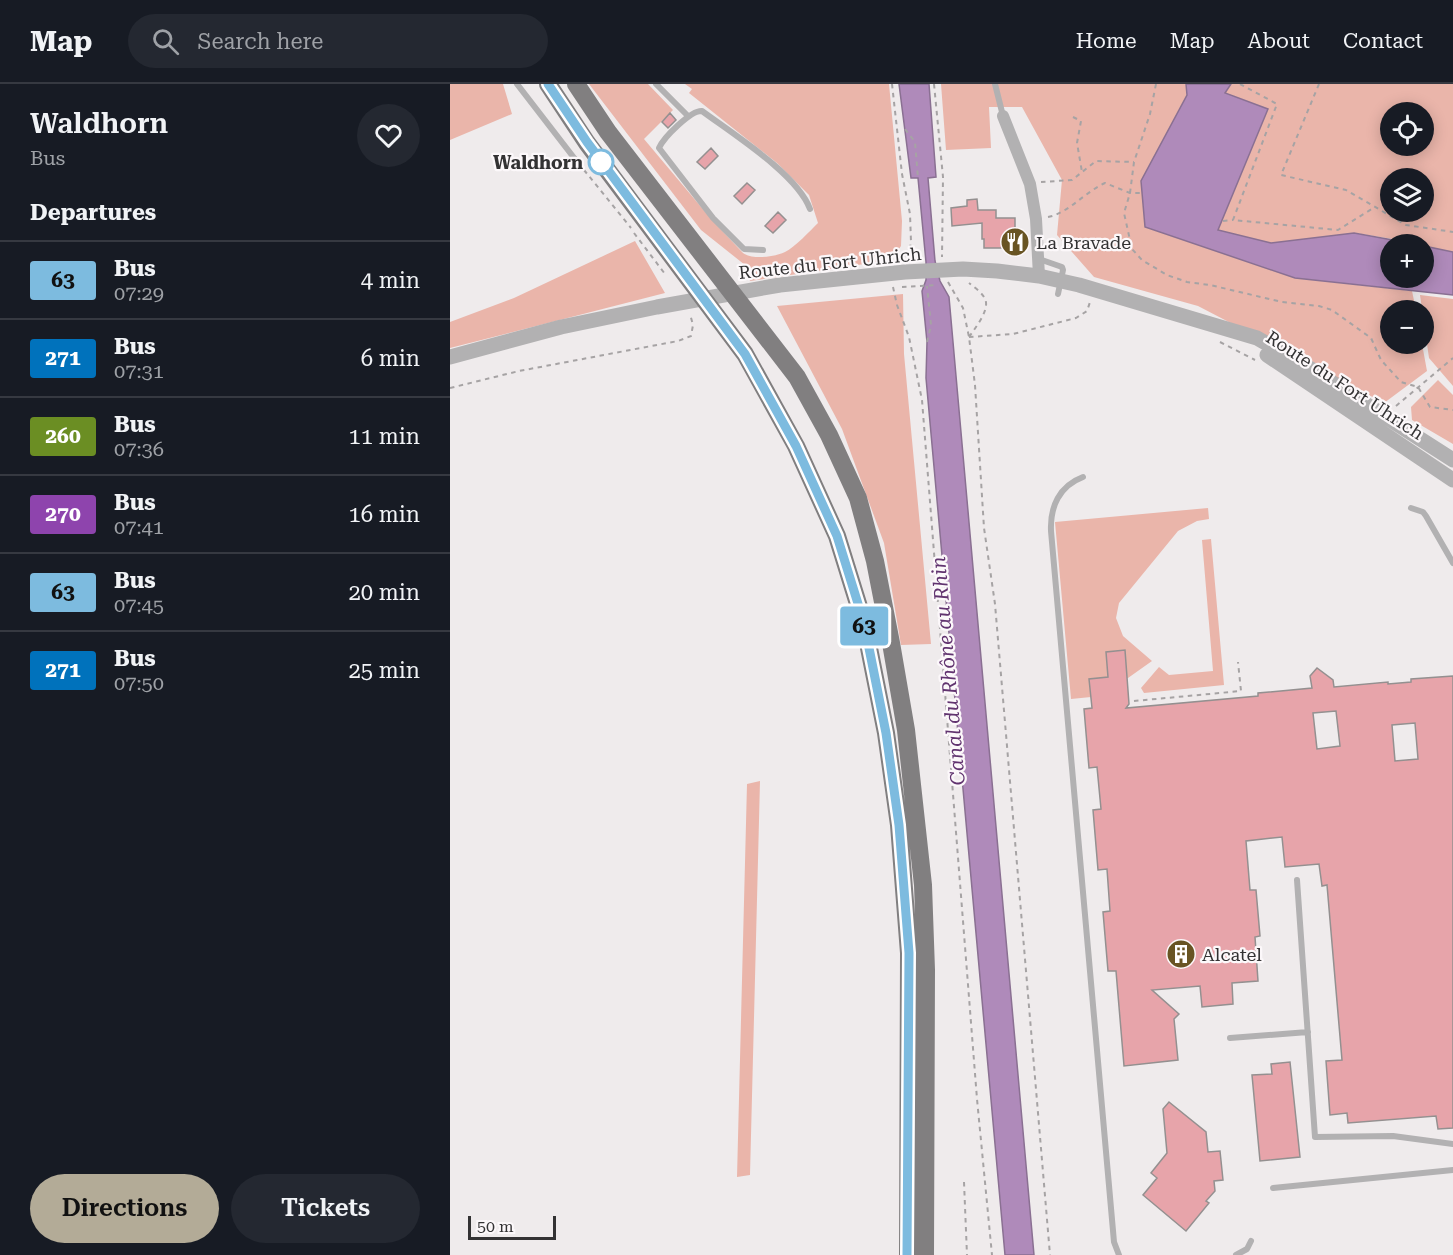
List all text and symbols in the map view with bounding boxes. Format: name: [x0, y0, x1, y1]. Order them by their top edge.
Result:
search box: [128, 14, 548, 68]
text: Map: [30, 25, 92, 58]
icon: search: [149, 25, 182, 58]
text: Search here: [197, 29, 323, 54]
text: Home: [1076, 29, 1137, 53]
text: Map: [1170, 29, 1215, 53]
text: About: [1248, 29, 1310, 53]
text: Contact: [1343, 29, 1423, 53]
map controls: [1380, 102, 1434, 354]
button: locate: [1380, 102, 1434, 156]
button: heart: [357, 104, 420, 167]
text: Waldhorn: [30, 107, 168, 140]
text: Bus: [30, 146, 65, 170]
marker: Waldhorn: [588, 149, 614, 175]
place label: Waldhorn: [493, 152, 583, 173]
button: layers: [1380, 168, 1434, 222]
text: Departures: [30, 200, 156, 225]
restaurant icon: La Bravade: [999, 226, 1031, 258]
place label: La Bravade: [1036, 232, 1131, 253]
button: +: [1380, 234, 1434, 288]
street label: Route du Fort Uhrich: [738, 243, 923, 283]
text: Bus: [114, 256, 156, 281]
text: 63: [51, 268, 75, 292]
text: 4 min: [361, 268, 420, 293]
text: 07:29: [114, 281, 164, 305]
button: −: [1380, 300, 1434, 354]
street label: Route du Fort Uhrich: [1262, 326, 1428, 444]
text: Bus: [114, 334, 156, 359]
text: 271: [45, 346, 81, 370]
text: 6 min: [361, 346, 420, 371]
text: 07:31: [114, 359, 164, 383]
text: Bus: [114, 412, 156, 437]
text: 260: [45, 424, 81, 448]
text: 11 min: [349, 424, 420, 449]
text: 07:36: [114, 437, 164, 461]
text: Bus: [114, 490, 156, 515]
text: 270: [45, 502, 81, 526]
text: 16 min: [349, 502, 420, 527]
text: 07:41: [114, 515, 164, 539]
water label: Canal du Rhône au Rhin: [926, 555, 970, 787]
text: Bus: [114, 568, 156, 593]
text: 63: [51, 580, 75, 604]
text: 20 min: [349, 580, 420, 605]
text: 07:45: [114, 593, 164, 617]
line badge: 63: [837, 606, 891, 646]
text: 63: [852, 614, 876, 638]
text: Bus: [114, 646, 156, 671]
text: 271: [45, 658, 81, 682]
text: 25 min: [349, 658, 420, 683]
text: 07:50: [114, 671, 164, 695]
building icon: Alcatel: [1165, 938, 1197, 970]
place label: Alcatel: [1202, 944, 1262, 965]
button: Directions: [30, 1174, 219, 1243]
button: Tickets: [231, 1174, 420, 1243]
scale bar: [468, 1213, 556, 1240]
text: 50 m: [477, 1217, 514, 1236]

